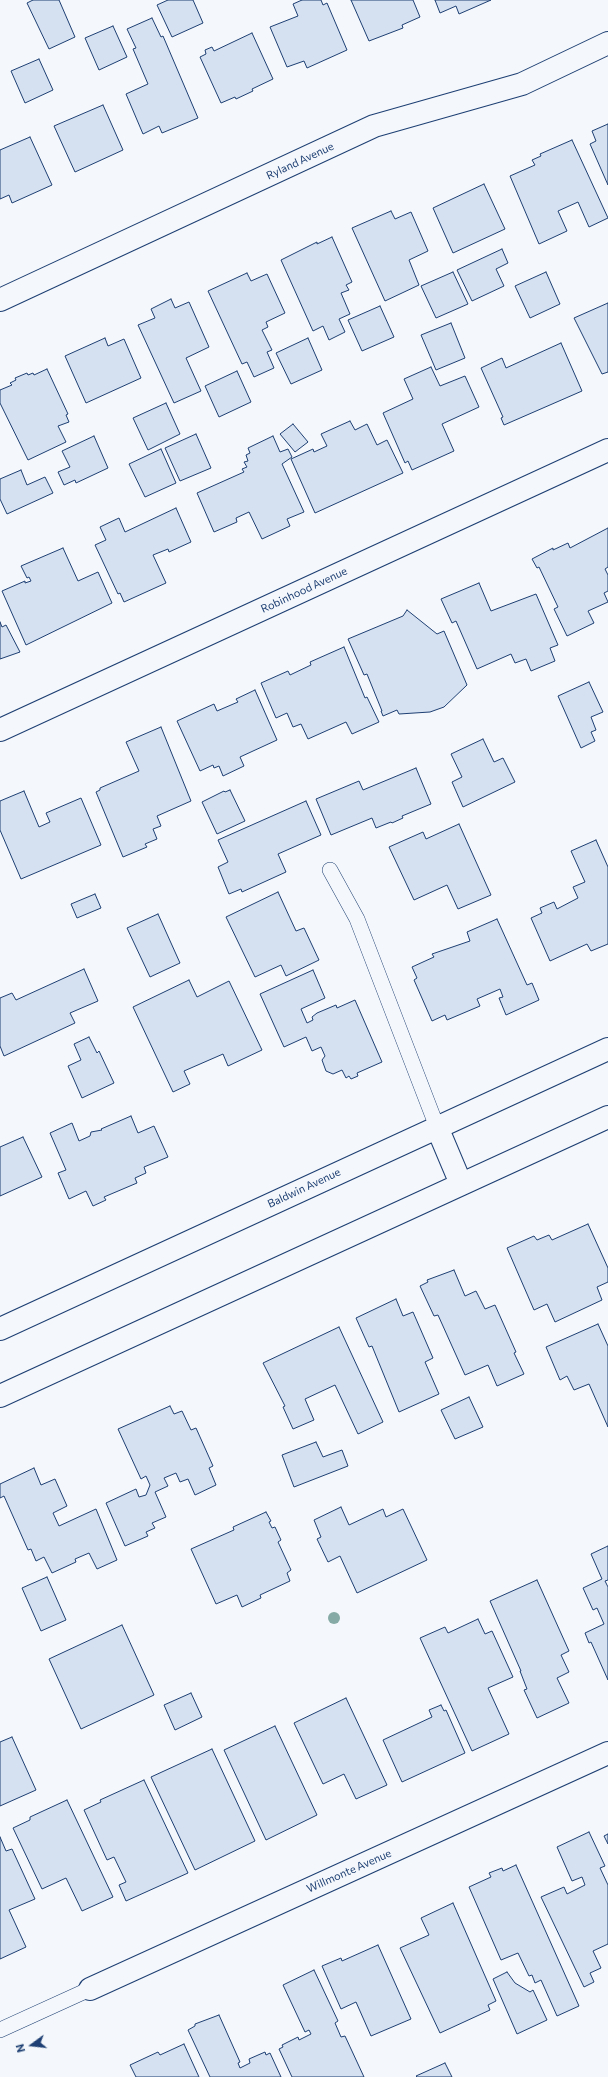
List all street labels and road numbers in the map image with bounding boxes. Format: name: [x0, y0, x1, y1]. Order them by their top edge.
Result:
street label: Ryland Avenue: [264, 140, 336, 182]
street label: Robinhood Avenue: [259, 564, 349, 616]
street label: Baldwin Avenue: [266, 1165, 342, 1211]
street label: Willmonte Avenue: [305, 1846, 393, 1896]

